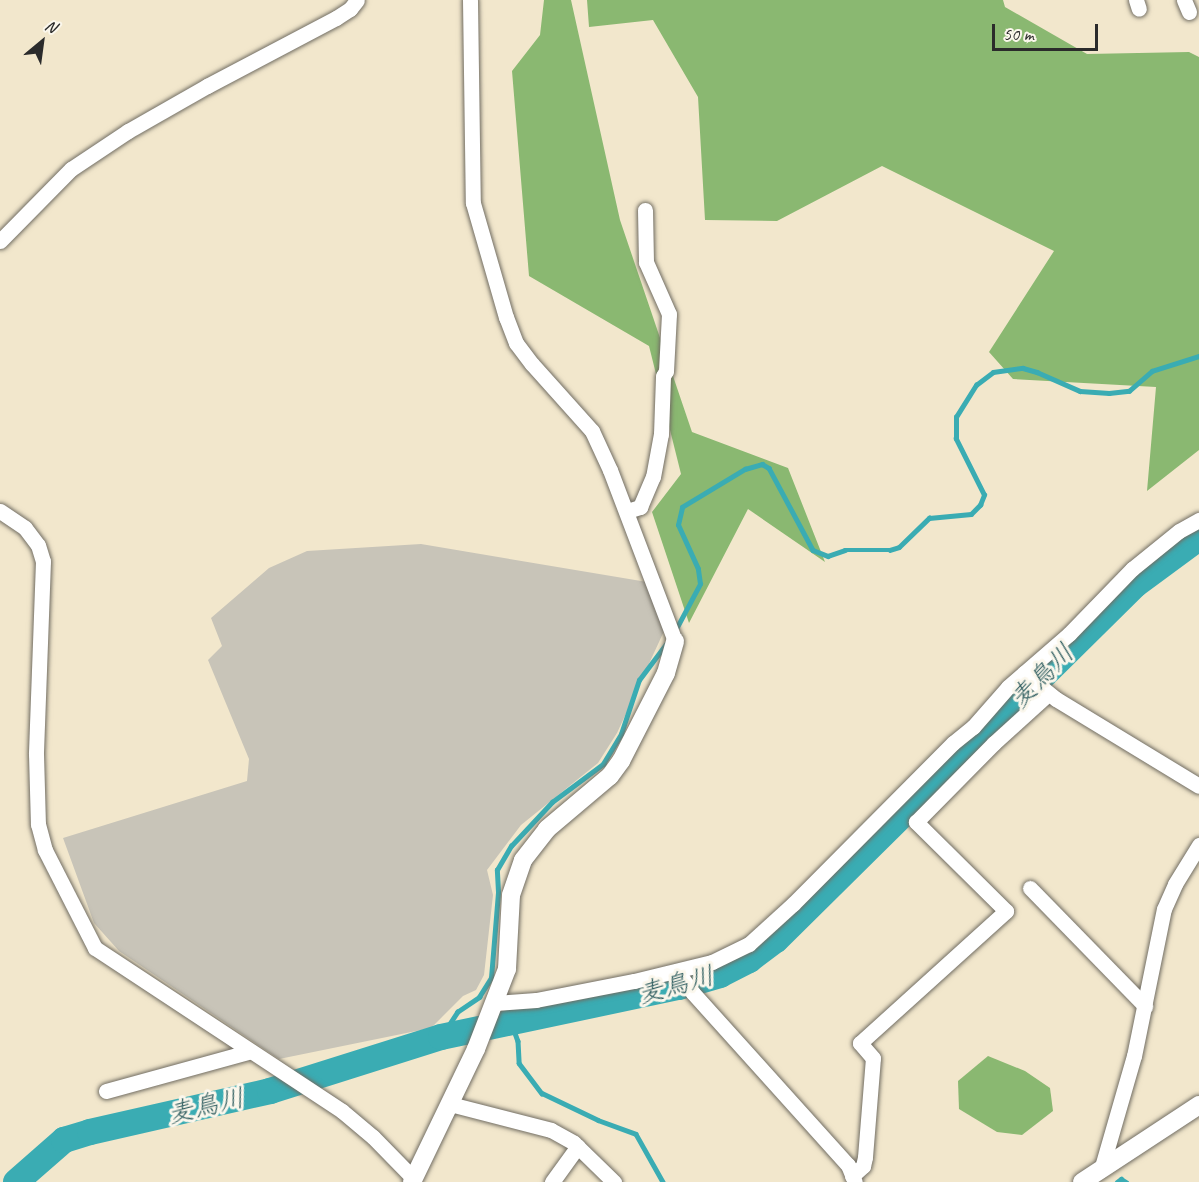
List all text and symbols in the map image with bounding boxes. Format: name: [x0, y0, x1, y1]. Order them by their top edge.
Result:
north arrow: [12, 12, 72, 72]
scale bar: [995, 12, 1102, 50]
text: N: [42, 15, 60, 37]
text: 50 m: [1003, 23, 1034, 45]
water label: 麦鳥川: [1003, 637, 1081, 715]
water label: 麦鳥川: [634, 960, 718, 1010]
water label: 麦鳥川: [164, 1082, 248, 1130]

